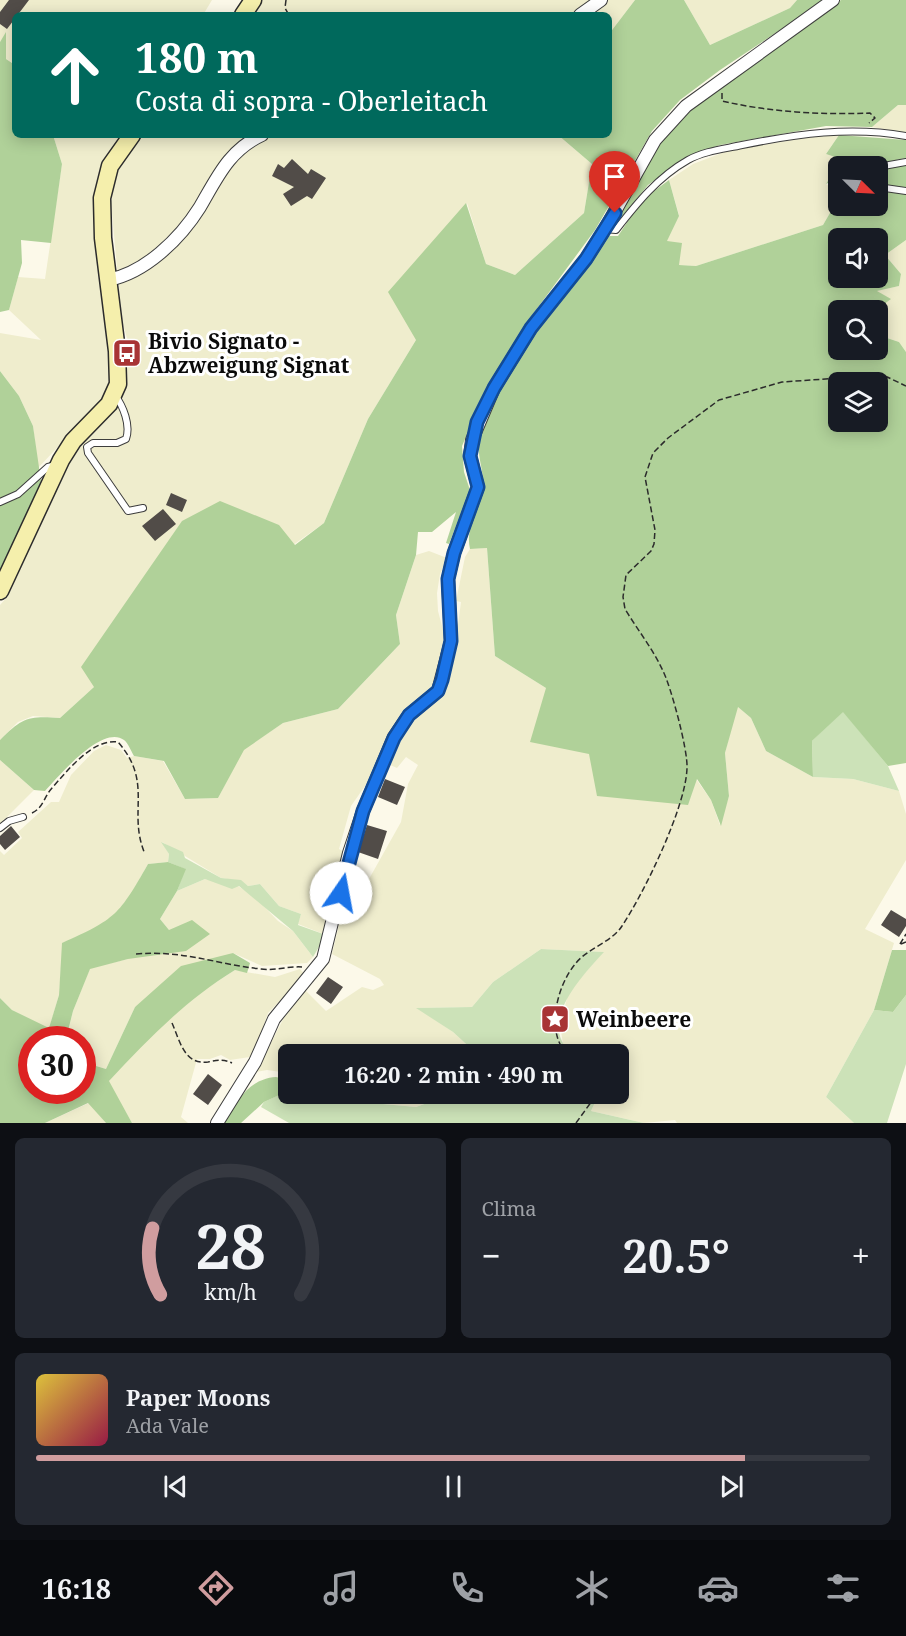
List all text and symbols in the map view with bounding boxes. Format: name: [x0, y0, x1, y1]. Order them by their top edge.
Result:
text: 180 m: [135, 28, 259, 85]
icon: ahead: [36, 36, 114, 114]
text: Costa di sopra - Oberleitach: [135, 82, 488, 119]
pin: [589, 151, 640, 213]
north arrow: [828, 156, 888, 216]
map controls: [828, 156, 888, 432]
icon: arrive: [598, 160, 631, 193]
button: sound: [828, 228, 888, 288]
button: search: [828, 300, 888, 360]
place label: Bivio Signato - Abzweigung Signat: [148, 327, 350, 379]
bus stop icon: Bivio Signato - Abzweigung Signat: [111, 337, 143, 369]
button: layers: [828, 372, 888, 432]
position arrow: [309, 861, 373, 925]
place icon: Weinbeere: [539, 1003, 571, 1035]
place label: Weinbeere: [576, 1005, 691, 1033]
speed limit sign: 30: [18, 1026, 96, 1104]
text: 16:20 · 2 min · 490 m: [344, 1059, 563, 1089]
text: Clima: [482, 1195, 537, 1222]
text: 28: [195, 1202, 266, 1287]
text: 20.5°: [622, 1225, 730, 1286]
text: −: [482, 1233, 501, 1278]
text: +: [852, 1233, 870, 1278]
text: km/h: [204, 1277, 257, 1306]
text: Paper Moons: [126, 1382, 270, 1412]
text: Ada Vale: [126, 1412, 209, 1439]
icon: previous: [159, 1470, 192, 1503]
icon: pause: [437, 1470, 470, 1503]
icon: next: [715, 1470, 748, 1503]
icon: directions: [195, 1567, 237, 1609]
icon: music: [320, 1567, 362, 1609]
icon: phone: [446, 1567, 488, 1609]
icon: climate: [571, 1567, 613, 1609]
icon: car: [697, 1567, 739, 1609]
icon: filters: [822, 1567, 864, 1609]
text: 16:18: [42, 1570, 111, 1607]

